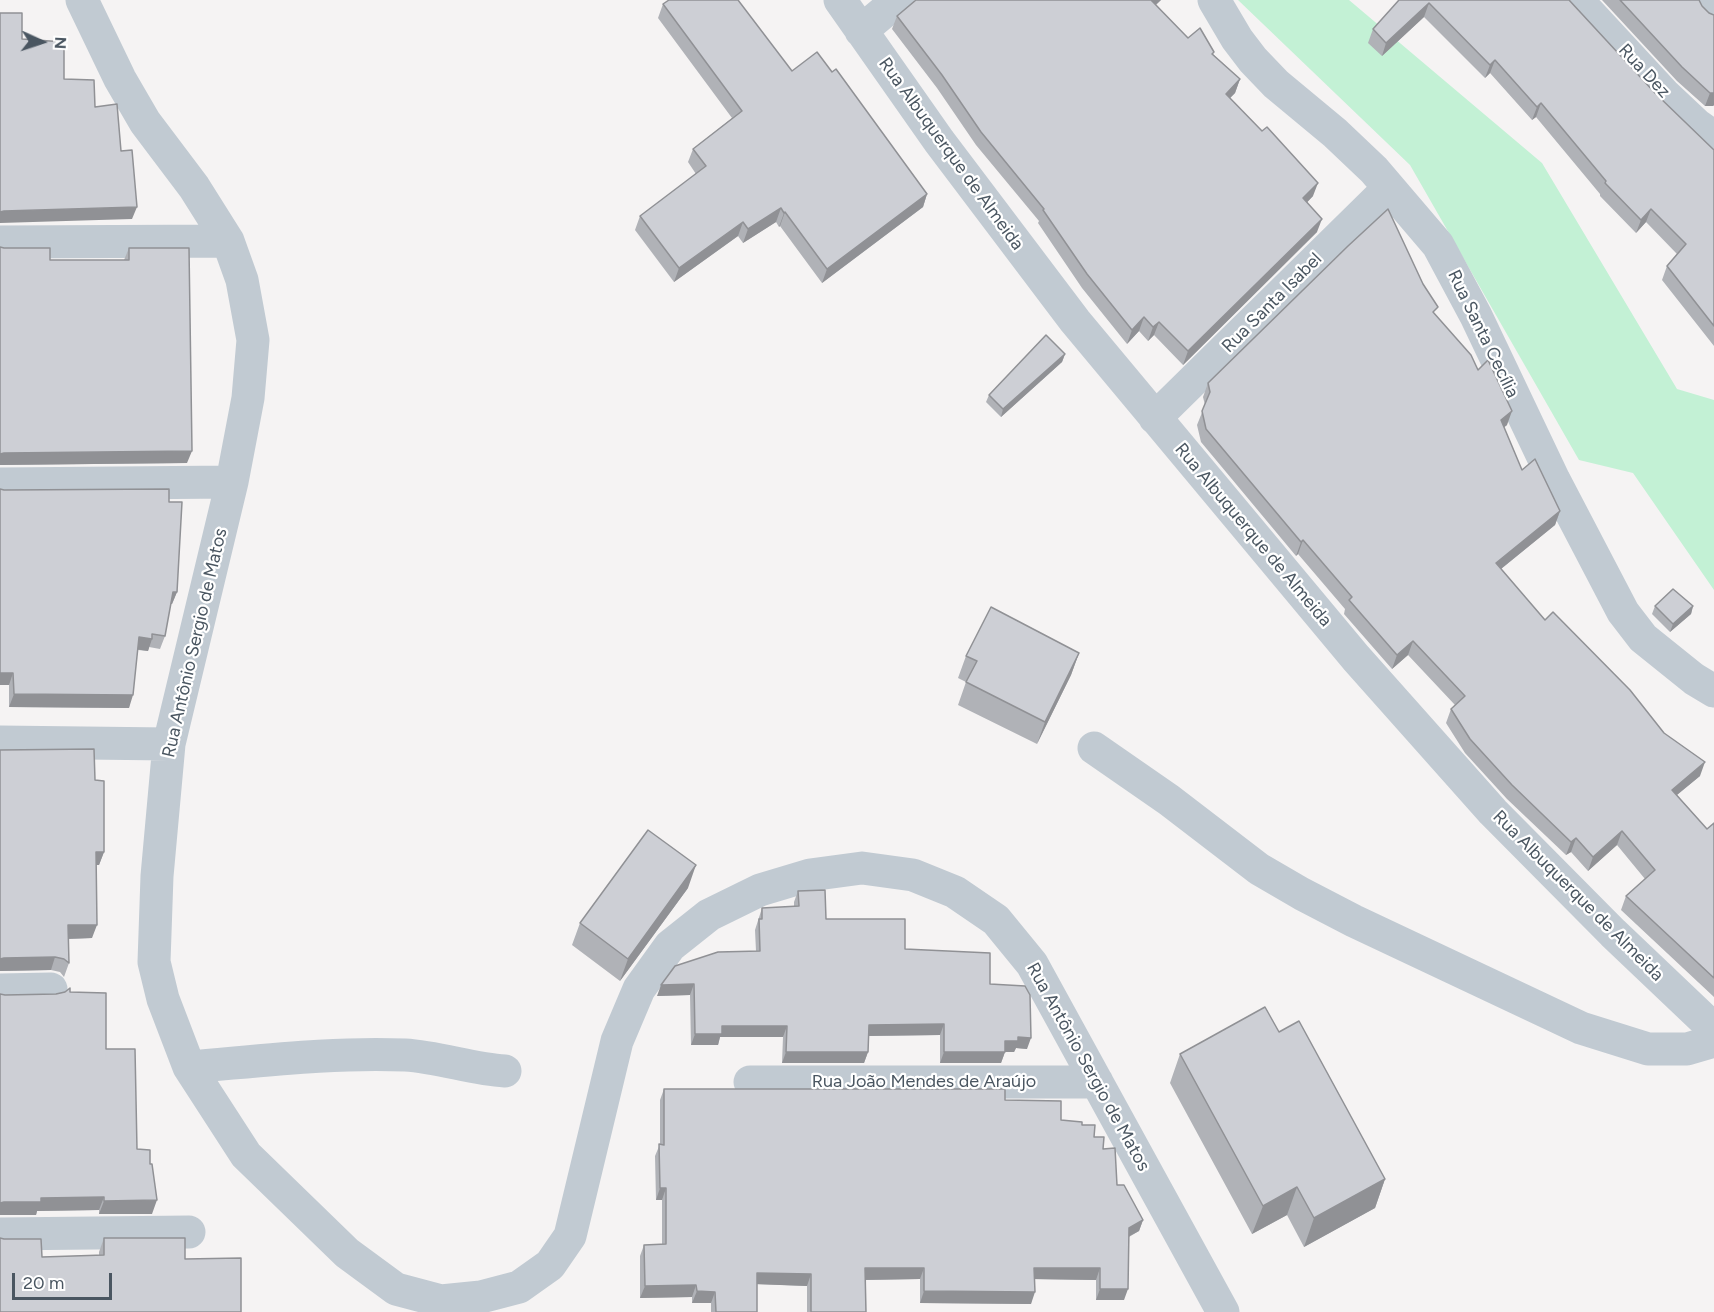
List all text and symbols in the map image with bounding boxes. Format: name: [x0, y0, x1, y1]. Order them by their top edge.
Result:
north arrow: [12, 12, 72, 72]
text: N: [51, 36, 70, 50]
street label: Rua Dez: [1614, 40, 1674, 102]
street label: Rua Albuquerque de Almeida: [874, 53, 1028, 255]
street label: Rua Santa Isabel: [1218, 249, 1326, 357]
street label: Rua Santa Cecília: [1443, 267, 1523, 401]
street label: Rua Albuquerque de Almeida: [1170, 439, 1336, 631]
street label: Rua Antônio Sergio de Matos: [158, 526, 232, 760]
street label: Rua Albuquerque de Almeida: [1488, 806, 1668, 986]
street label: Rua Antônio Sergio de Matos: [1022, 959, 1154, 1175]
street label: Rua João Mendes de Araújo: [812, 1071, 1036, 1093]
scale bar: [15, 1261, 116, 1299]
text: 20 m: [23, 1272, 64, 1294]

